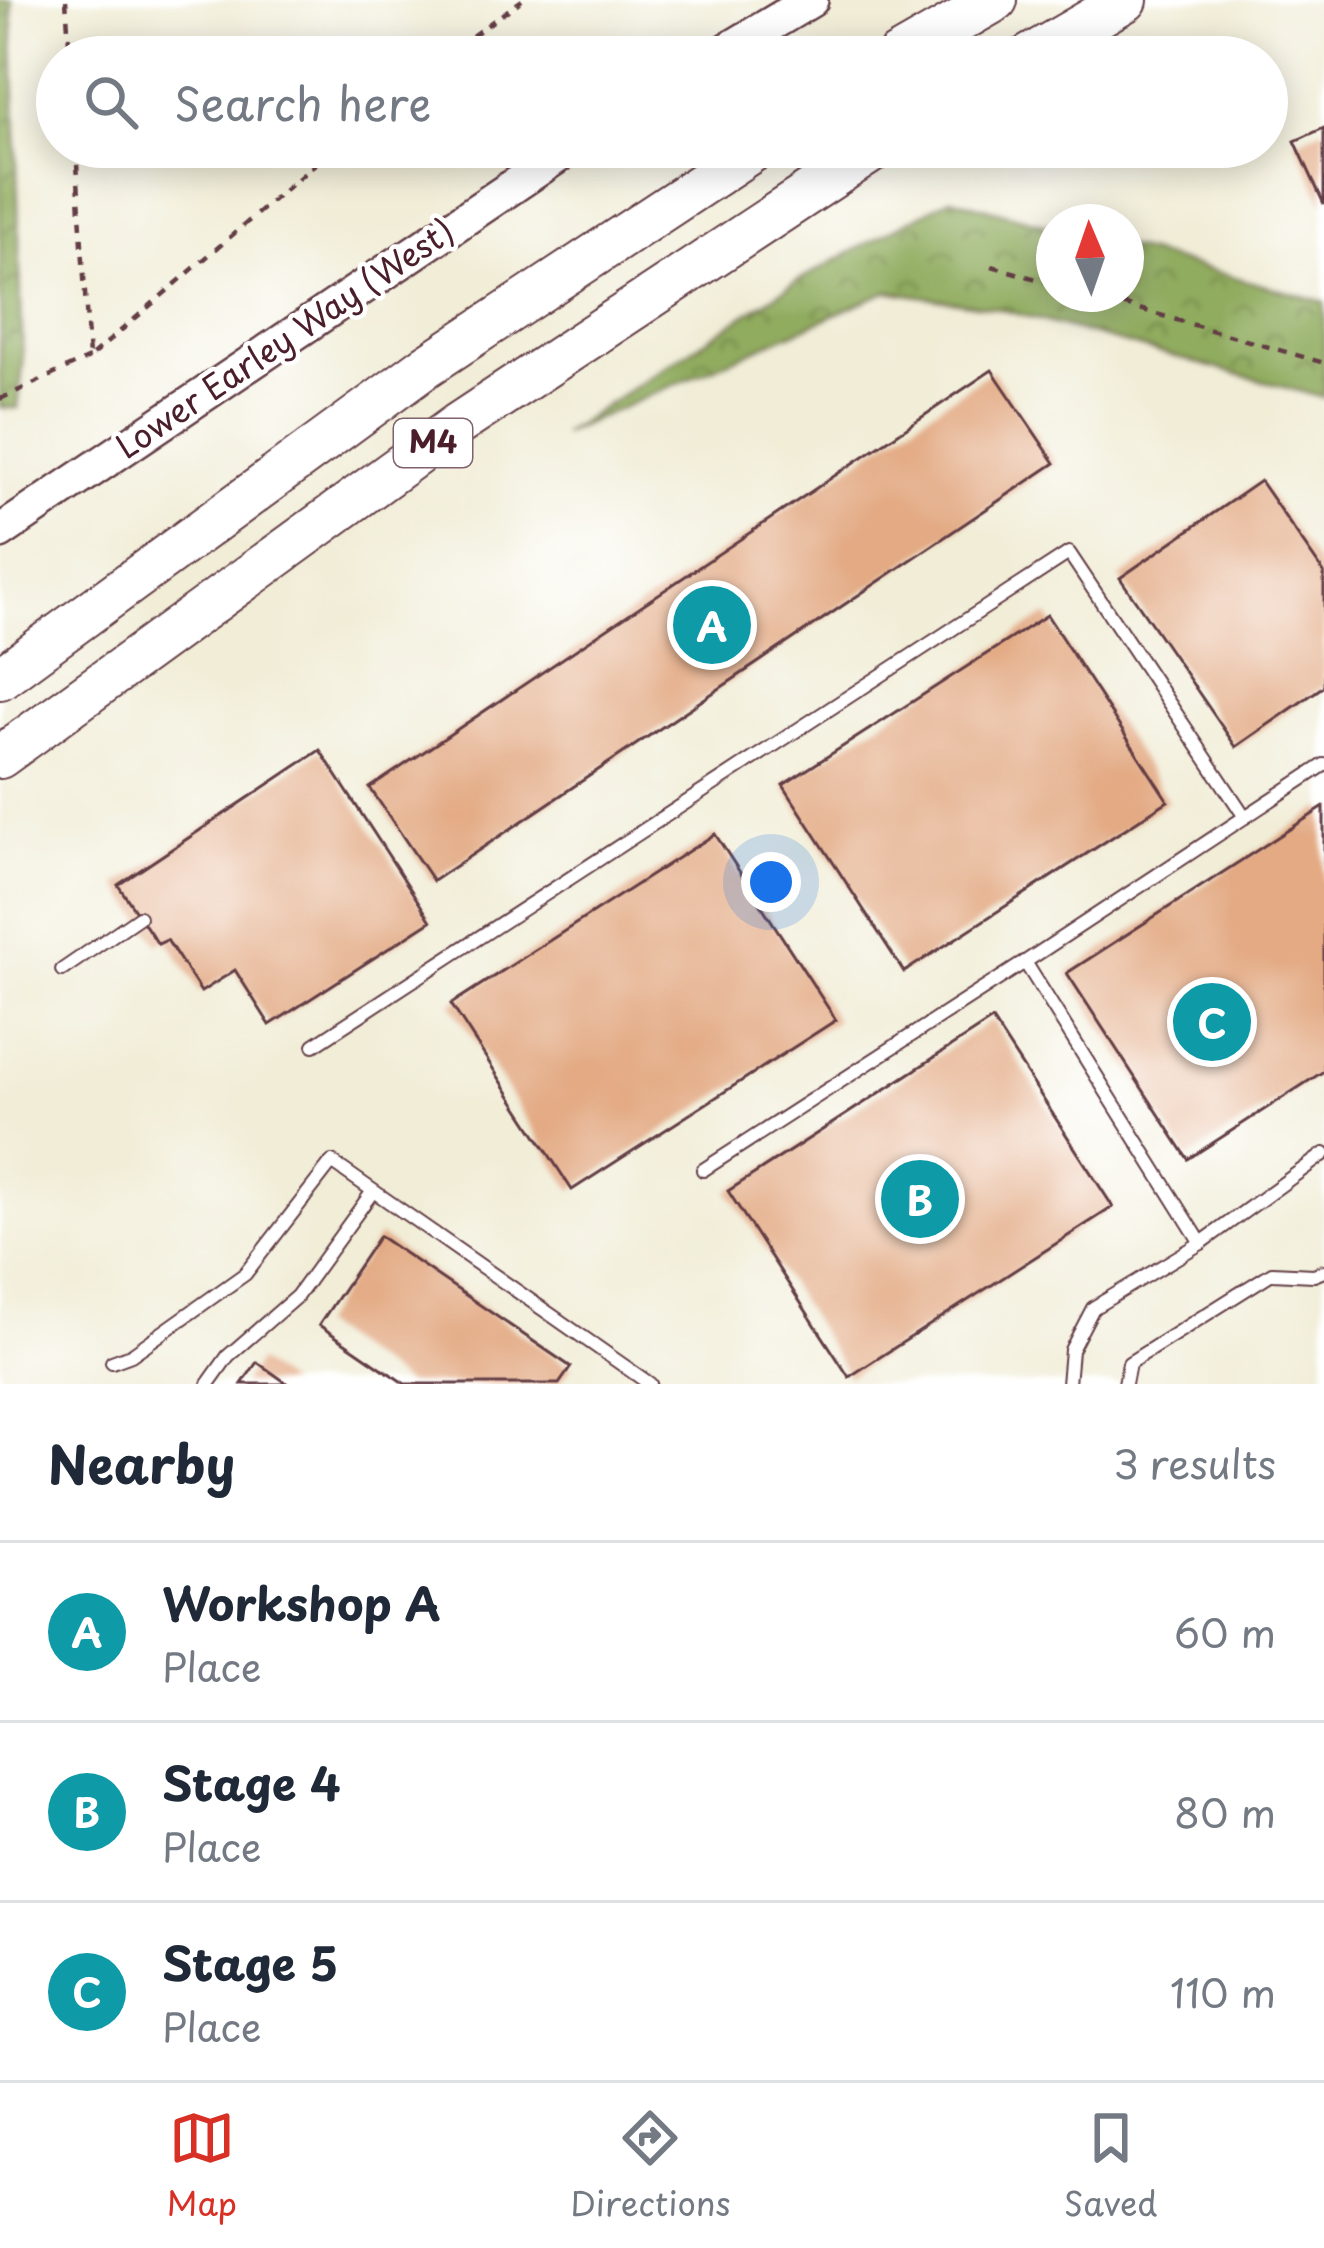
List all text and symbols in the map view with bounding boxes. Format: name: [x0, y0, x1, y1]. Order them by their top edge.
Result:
search box: [36, 36, 1288, 168]
text: Search here: [174, 68, 431, 136]
icon: search: [78, 69, 144, 135]
north arrow: [1036, 204, 1144, 312]
street label: Lower Earley Way (West): [105, 205, 463, 469]
road number: M4: [394, 419, 472, 467]
pin: A: [673, 580, 751, 670]
your location: [741, 852, 801, 912]
pin: C: [1173, 977, 1251, 1067]
pin: B: [881, 1154, 959, 1244]
text: Nearby: [48, 1424, 235, 1501]
text: 3 results: [1113, 1433, 1276, 1492]
text: Workshop A: [162, 1568, 441, 1636]
text: A: [72, 1602, 102, 1661]
text: 60 m: [1174, 1602, 1276, 1661]
text: Place: [162, 1636, 262, 1695]
text: Stage 4: [162, 1748, 341, 1816]
text: B: [74, 1782, 100, 1841]
text: 80 m: [1174, 1782, 1276, 1841]
text: Place: [162, 1816, 262, 1875]
text: Stage 5: [162, 1928, 338, 1996]
text: C: [72, 1962, 102, 2021]
text: 110 m: [1170, 1962, 1276, 2021]
text: Place: [162, 1996, 262, 2055]
tab: Map: [167, 2105, 237, 2227]
tab: Directions: [570, 2105, 731, 2227]
tab: Saved: [1064, 2105, 1157, 2227]

